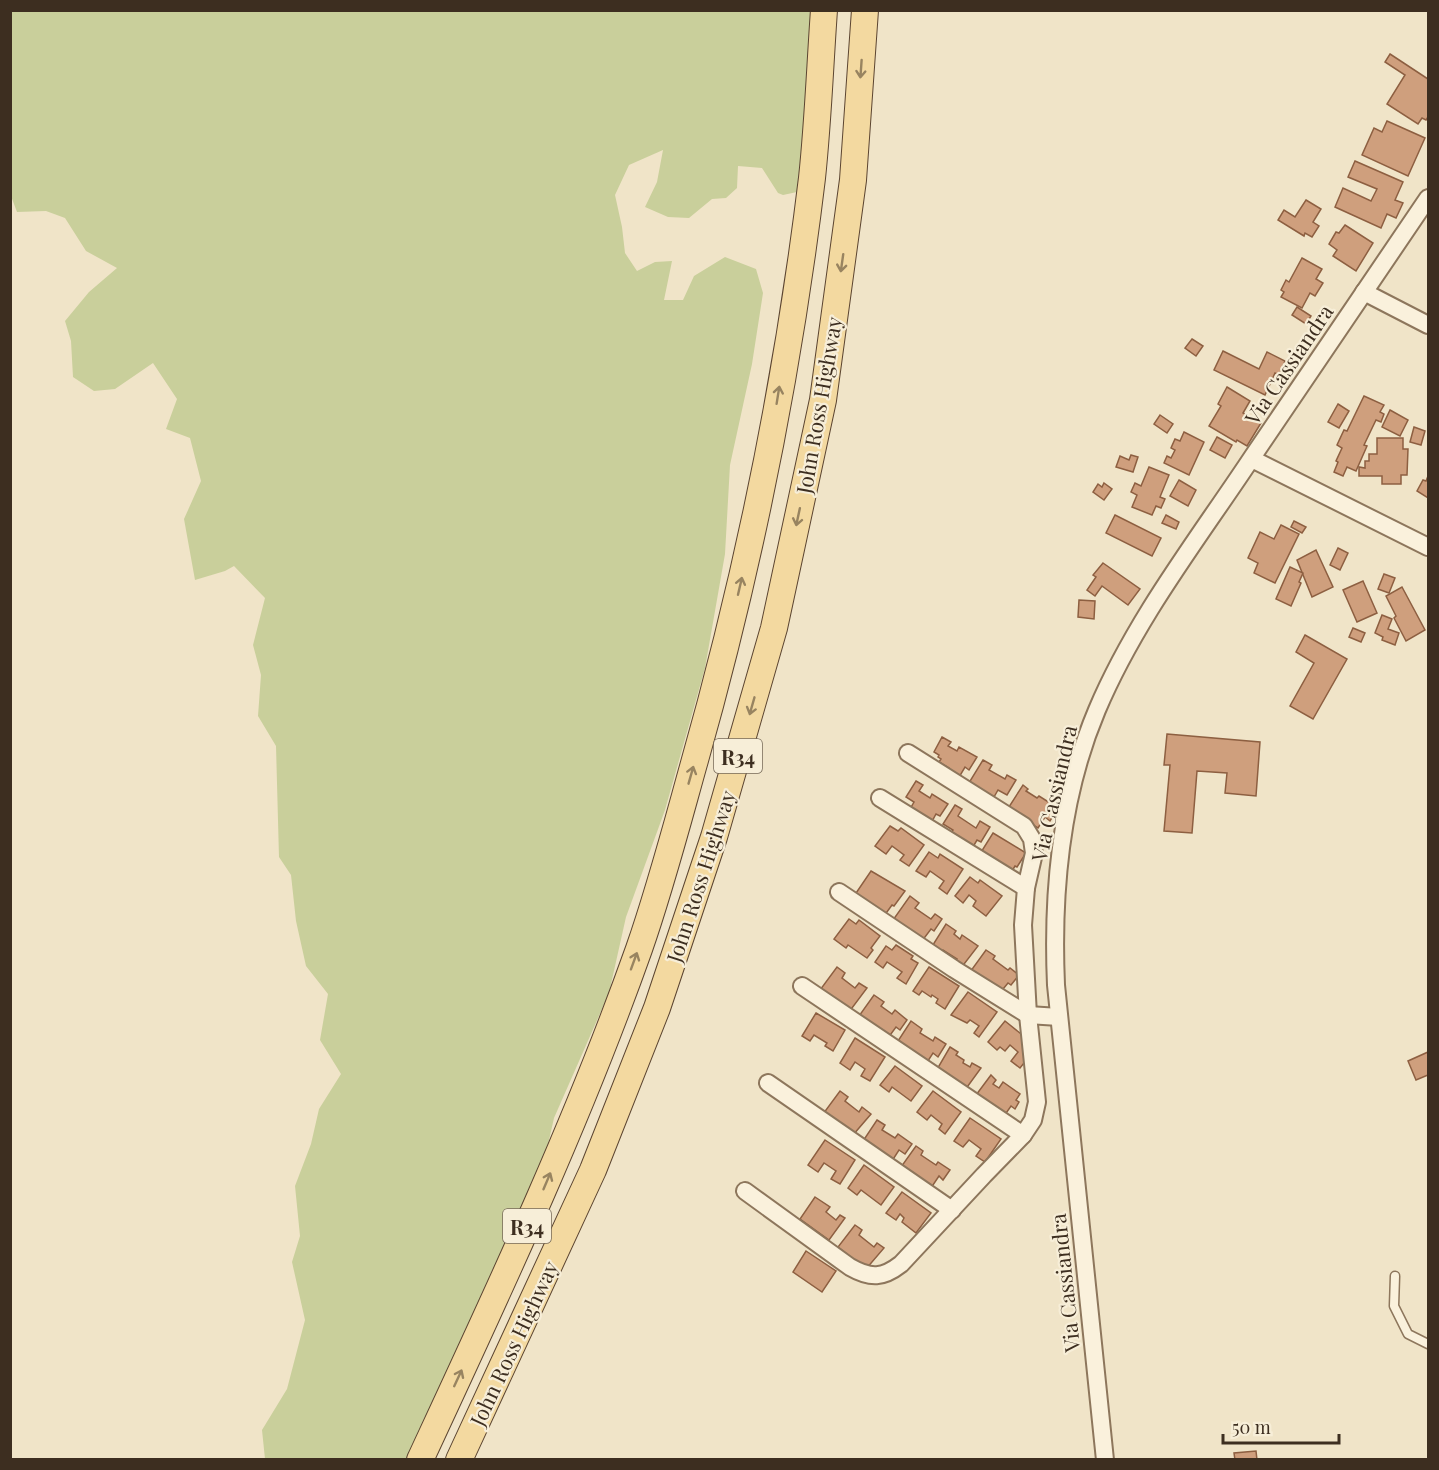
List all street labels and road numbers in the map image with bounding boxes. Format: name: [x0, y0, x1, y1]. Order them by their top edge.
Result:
street label: Via Cassiandra: [1237, 298, 1339, 430]
street label: John Ross Highway: [788, 314, 847, 497]
street label: Via Cassiandra: [1023, 722, 1082, 865]
road number: R34: [714, 739, 762, 773]
street label: John Ross Highway: [659, 786, 741, 967]
road number: R34: [503, 1209, 551, 1243]
street label: Via Cassiandra: [1043, 1212, 1085, 1355]
street label: John Ross Highway: [462, 1255, 564, 1431]

